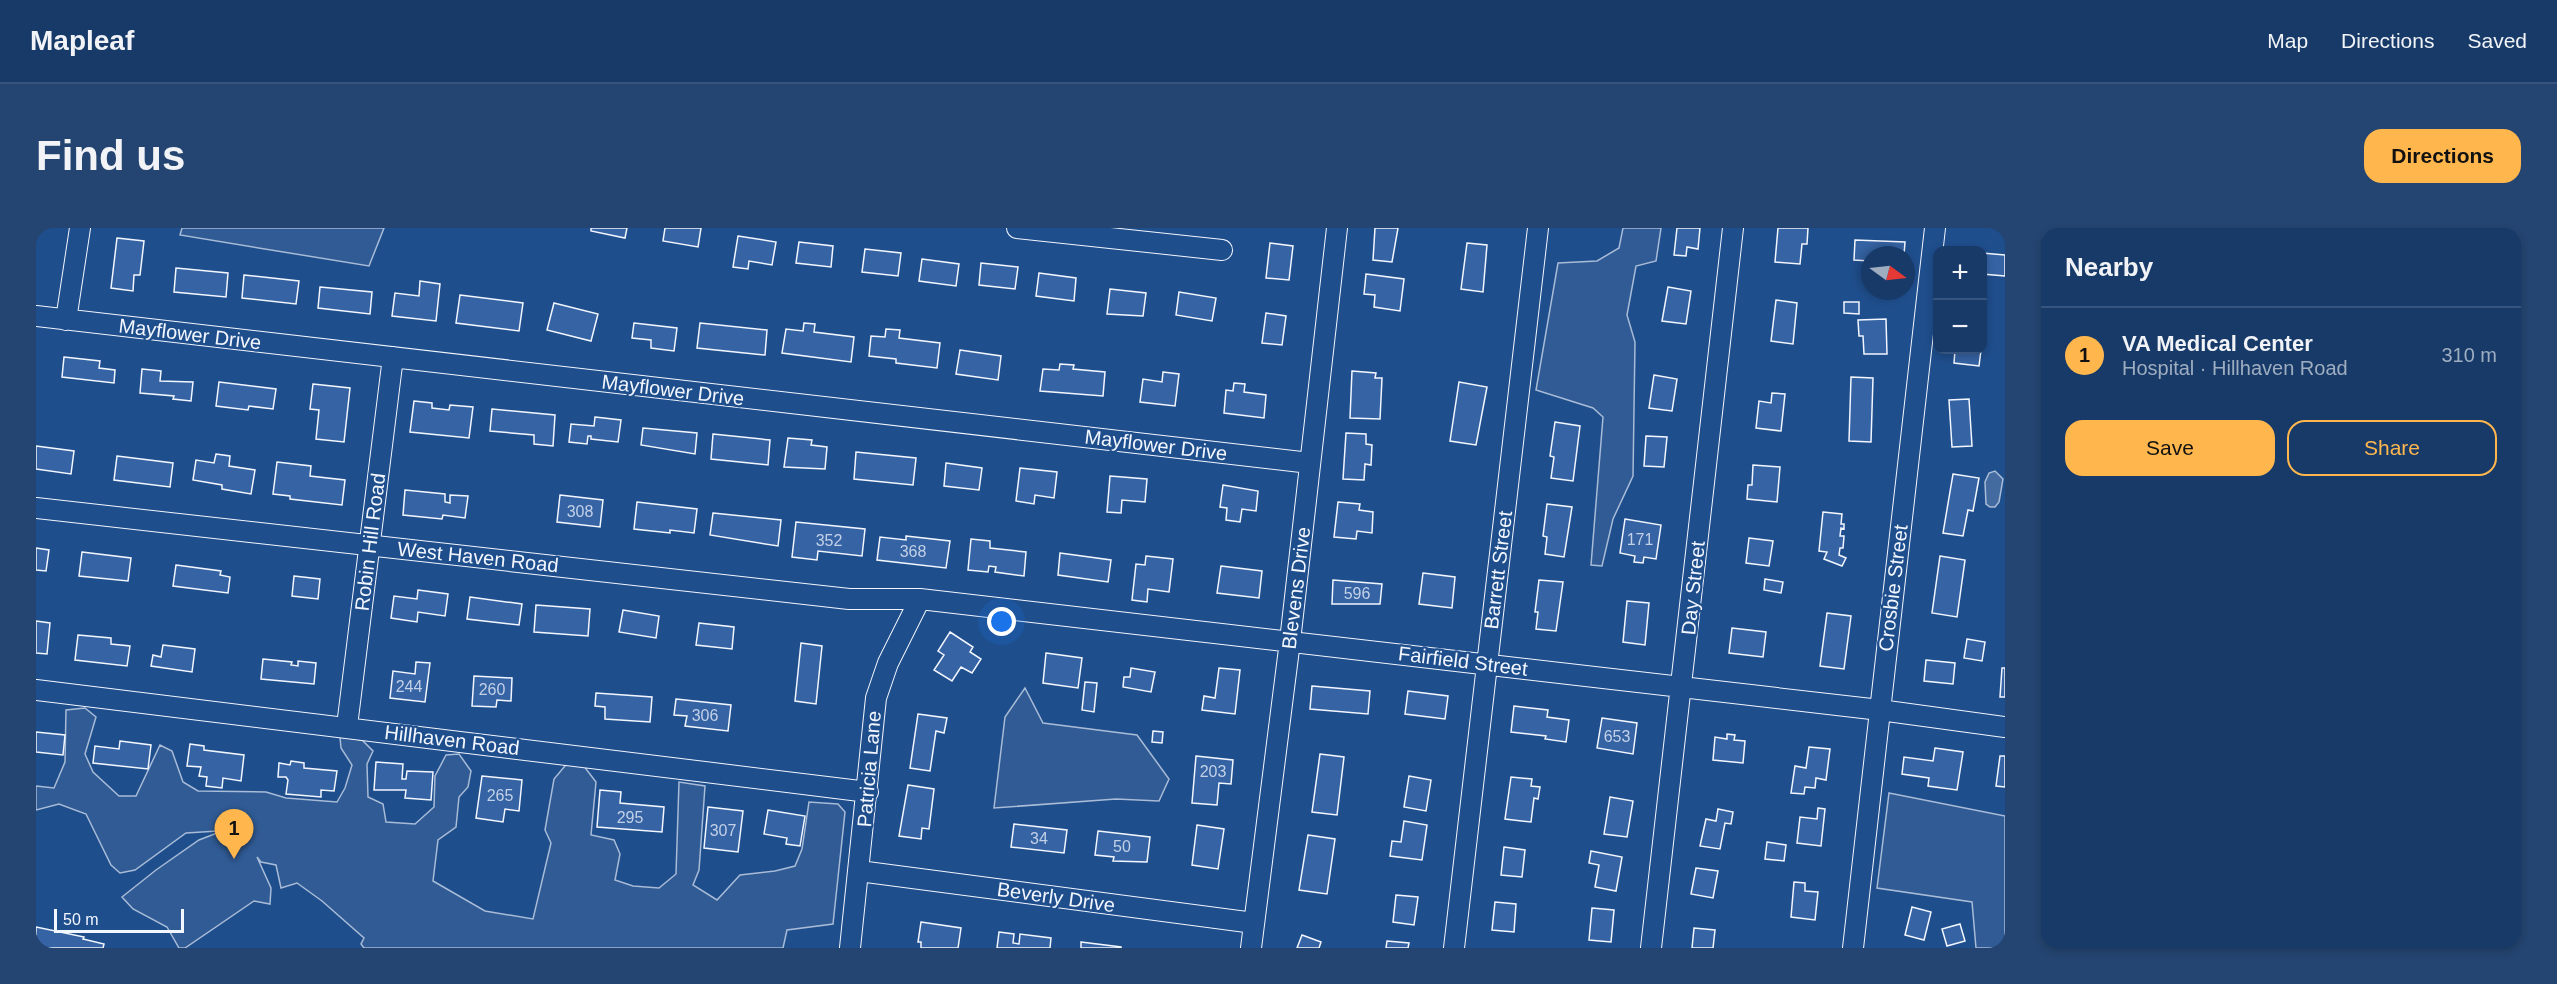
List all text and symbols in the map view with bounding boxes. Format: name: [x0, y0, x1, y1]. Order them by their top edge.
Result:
text: Mapleaf: [30, 25, 134, 56]
text: Map: [2267, 29, 2308, 52]
text: Directions: [2341, 29, 2434, 52]
text: Saved: [2467, 29, 2527, 52]
button: Directions: [2364, 129, 2521, 183]
text: Find us: [36, 132, 185, 179]
north arrow: [1861, 246, 1915, 300]
map controls: [1933, 246, 1987, 354]
button: +: [1933, 246, 1987, 300]
text: Nearby: [2065, 252, 2153, 282]
button: −: [1933, 300, 1987, 354]
street label: Mayflower Drive: [118, 314, 262, 354]
text: VA Medical Center: [2122, 331, 2313, 356]
text: 1: [2079, 344, 2090, 366]
text: 310 m: [2441, 344, 2497, 366]
text: Hospital · Hillhaven Road: [2122, 357, 2348, 379]
street label: Mayflower Drive: [601, 370, 745, 410]
button: Save: [2065, 420, 2275, 476]
button: Share: [2287, 420, 2497, 476]
street label: Mayflower Drive: [1084, 425, 1228, 465]
street label: Robin Hill Road: [351, 472, 389, 612]
house number: 308: [567, 503, 593, 520]
street label: Barrett Street: [1480, 509, 1516, 630]
street label: Crosbie Street: [1874, 523, 1912, 653]
street label: Blevens Drive: [1278, 525, 1314, 651]
house number: 171: [1627, 531, 1653, 548]
house number: 352: [816, 532, 842, 549]
street label: West Haven Road: [396, 538, 560, 576]
street label: Day Street: [1677, 539, 1709, 636]
house number: 368: [900, 543, 926, 560]
house number: 596: [1344, 585, 1370, 602]
your location: [987, 607, 1016, 636]
street label: Fairfield Street: [1397, 642, 1529, 680]
house number: 244: [396, 678, 422, 695]
house number: 260: [479, 681, 505, 698]
house number: 306: [692, 707, 718, 724]
street label: Patricia Lane: [853, 710, 885, 828]
street label: Hillhaven Road: [383, 721, 521, 759]
house number: 653: [1604, 728, 1630, 745]
house number: 203: [1200, 763, 1226, 780]
house number: 265: [487, 787, 513, 804]
house number: 295: [617, 809, 643, 826]
pin: 1: [214, 810, 254, 859]
house number: 307: [710, 822, 736, 839]
house number: 34: [1030, 830, 1048, 847]
house number: 50: [1113, 838, 1131, 855]
street label: Beverly Drive: [996, 878, 1116, 916]
scale bar: [54, 906, 184, 934]
text: 50 m: [63, 911, 99, 928]

